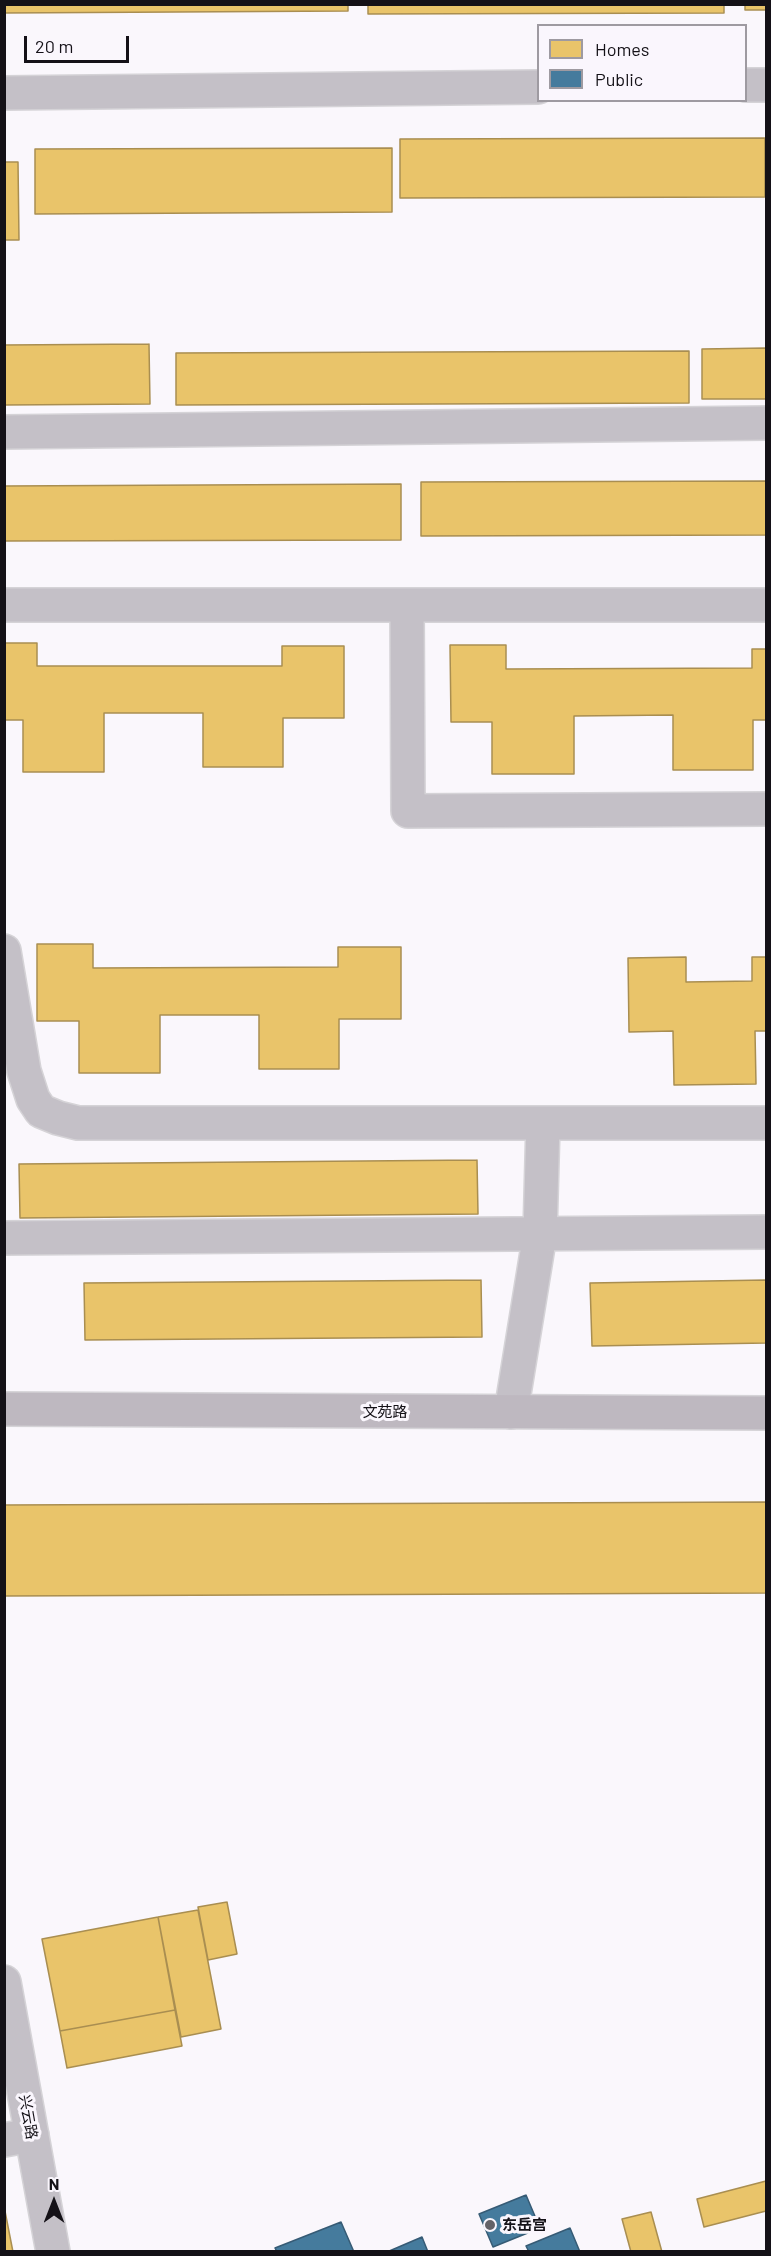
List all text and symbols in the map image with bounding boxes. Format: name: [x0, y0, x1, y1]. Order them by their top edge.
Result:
scale bar: [27, 24, 132, 62]
legend: [537, 24, 747, 102]
text: 20 m: [35, 35, 73, 57]
text: Homes: [595, 38, 649, 60]
text: Public: [595, 68, 643, 90]
street label: 文苑路: [363, 1403, 407, 1421]
street label: 兴云路: [15, 2093, 41, 2141]
north arrow: [24, 2172, 84, 2232]
text: N: [49, 2174, 59, 2193]
place label: 东岳宫: [502, 2216, 547, 2234]
marker: 东岳宫: [483, 2218, 497, 2232]

